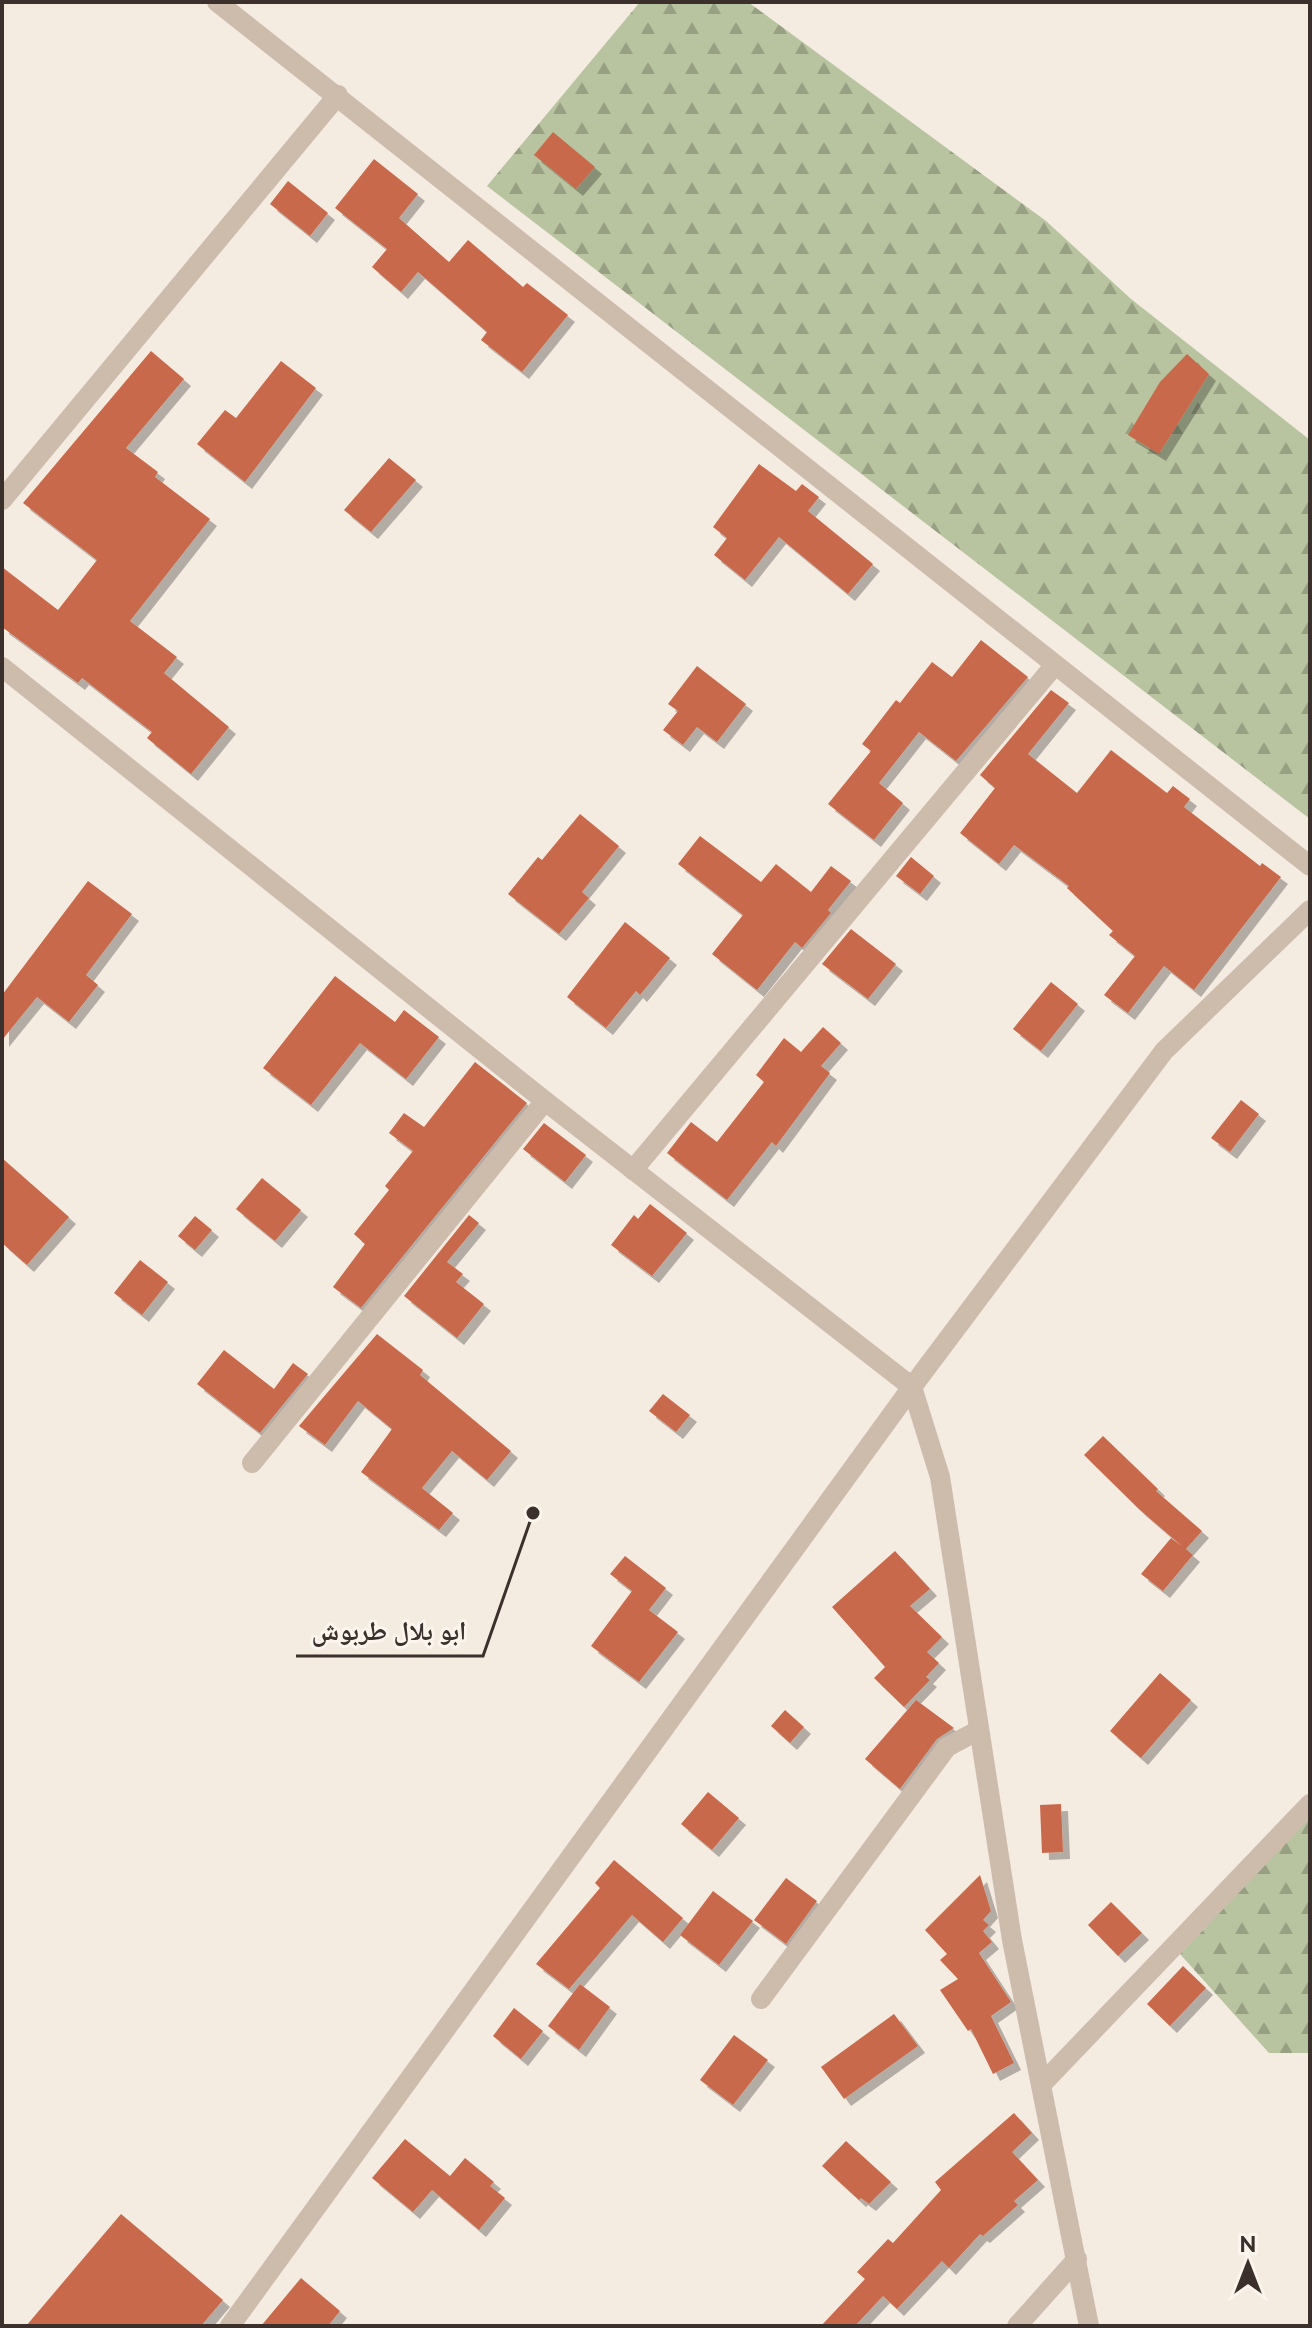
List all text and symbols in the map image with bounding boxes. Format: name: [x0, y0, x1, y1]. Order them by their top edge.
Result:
callout: ابو بلال طربوش: [296, 1606, 483, 1656]
text: ابو بلال طربوش: [312, 1616, 466, 1647]
north arrow: [1208, 2224, 1288, 2304]
text: N: [1240, 2231, 1256, 2257]

